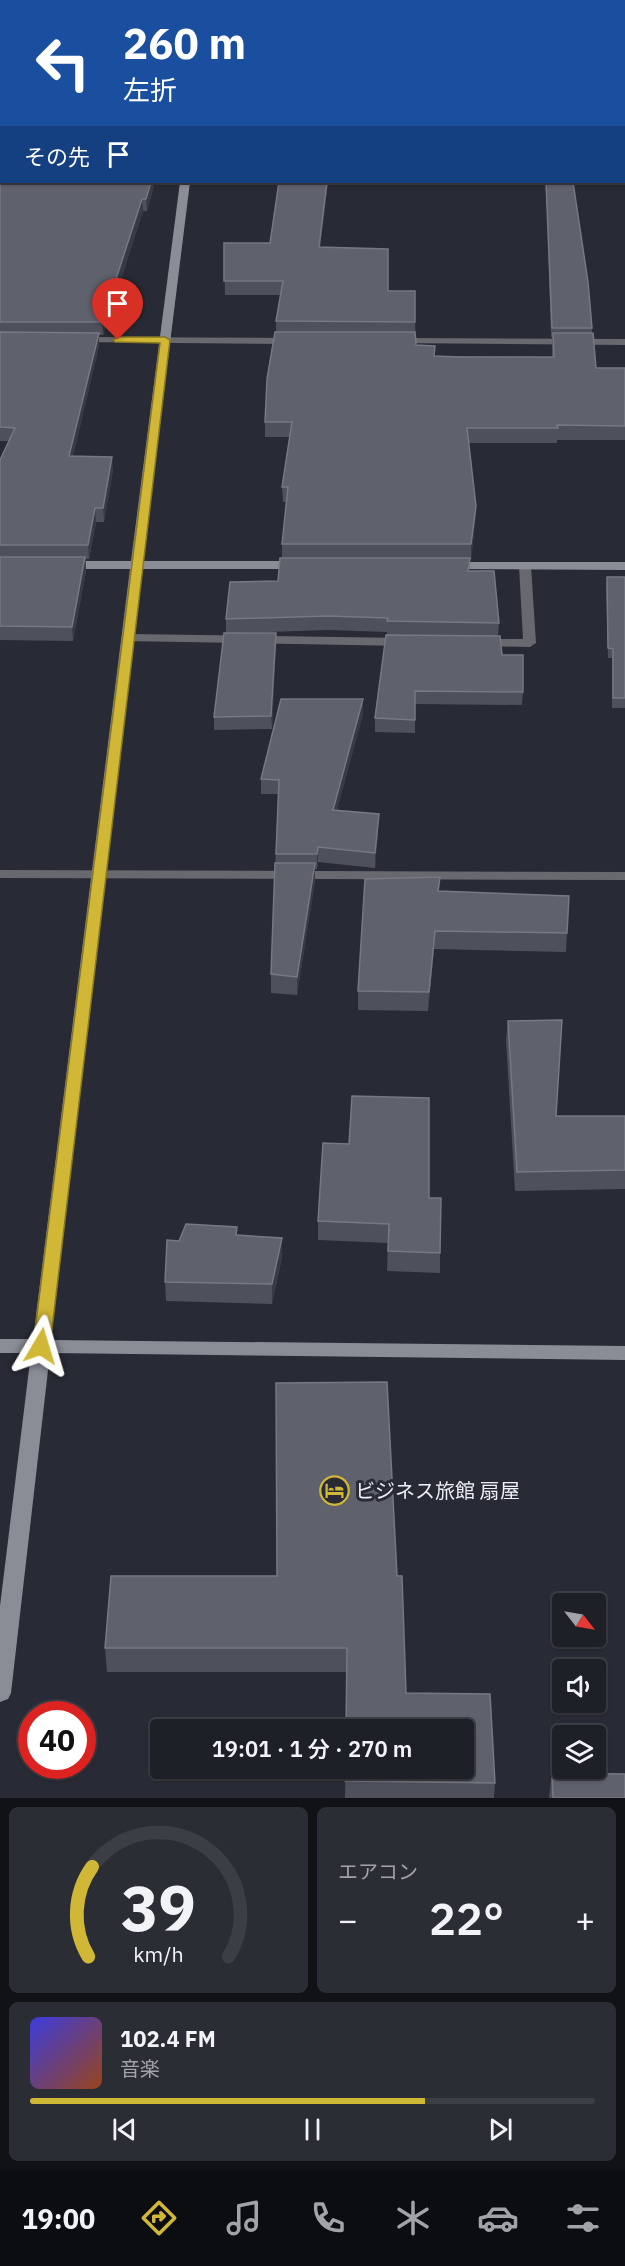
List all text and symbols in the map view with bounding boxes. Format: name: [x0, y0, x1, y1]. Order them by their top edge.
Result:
text: 260 m: [123, 16, 246, 71]
icon: left: [24, 24, 102, 102]
text: 左折: [123, 72, 177, 107]
icon: arrive: [102, 138, 135, 171]
text: その先: [24, 142, 90, 171]
pin: [92, 278, 143, 340]
icon: arrive: [101, 287, 134, 320]
position arrow: [9, 1314, 73, 1378]
hotel icon: ビジネス旅館 扇屋: [318, 1474, 350, 1506]
place label: ビジネス旅館 扇屋: [355, 1477, 520, 1504]
north arrow: [552, 1593, 606, 1647]
map controls: [552, 1593, 606, 1779]
button: sound: [552, 1659, 606, 1713]
speed limit sign: 40: [18, 1701, 96, 1779]
button: layers: [552, 1725, 606, 1779]
text: 19:01 · 1 分 · 270 m: [212, 1734, 412, 1763]
text: エアコン: [338, 1858, 418, 1885]
text: 39: [121, 1867, 196, 1948]
text: 22°: [429, 1889, 504, 1947]
text: −: [338, 1898, 358, 1941]
text: +: [575, 1898, 595, 1941]
text: km/h: [133, 1940, 184, 1968]
text: 102.4 FM: [120, 2024, 216, 2053]
text: 音楽: [120, 2055, 160, 2082]
icon: previous: [108, 2113, 141, 2146]
icon: pause: [296, 2113, 329, 2146]
icon: next: [484, 2113, 517, 2146]
icon: directions: [138, 2197, 180, 2239]
icon: music: [223, 2197, 265, 2239]
icon: phone: [307, 2197, 349, 2239]
icon: climate: [392, 2197, 434, 2239]
icon: car: [477, 2197, 519, 2239]
icon: filters: [562, 2197, 604, 2239]
text: 19:00: [21, 2201, 95, 2236]

